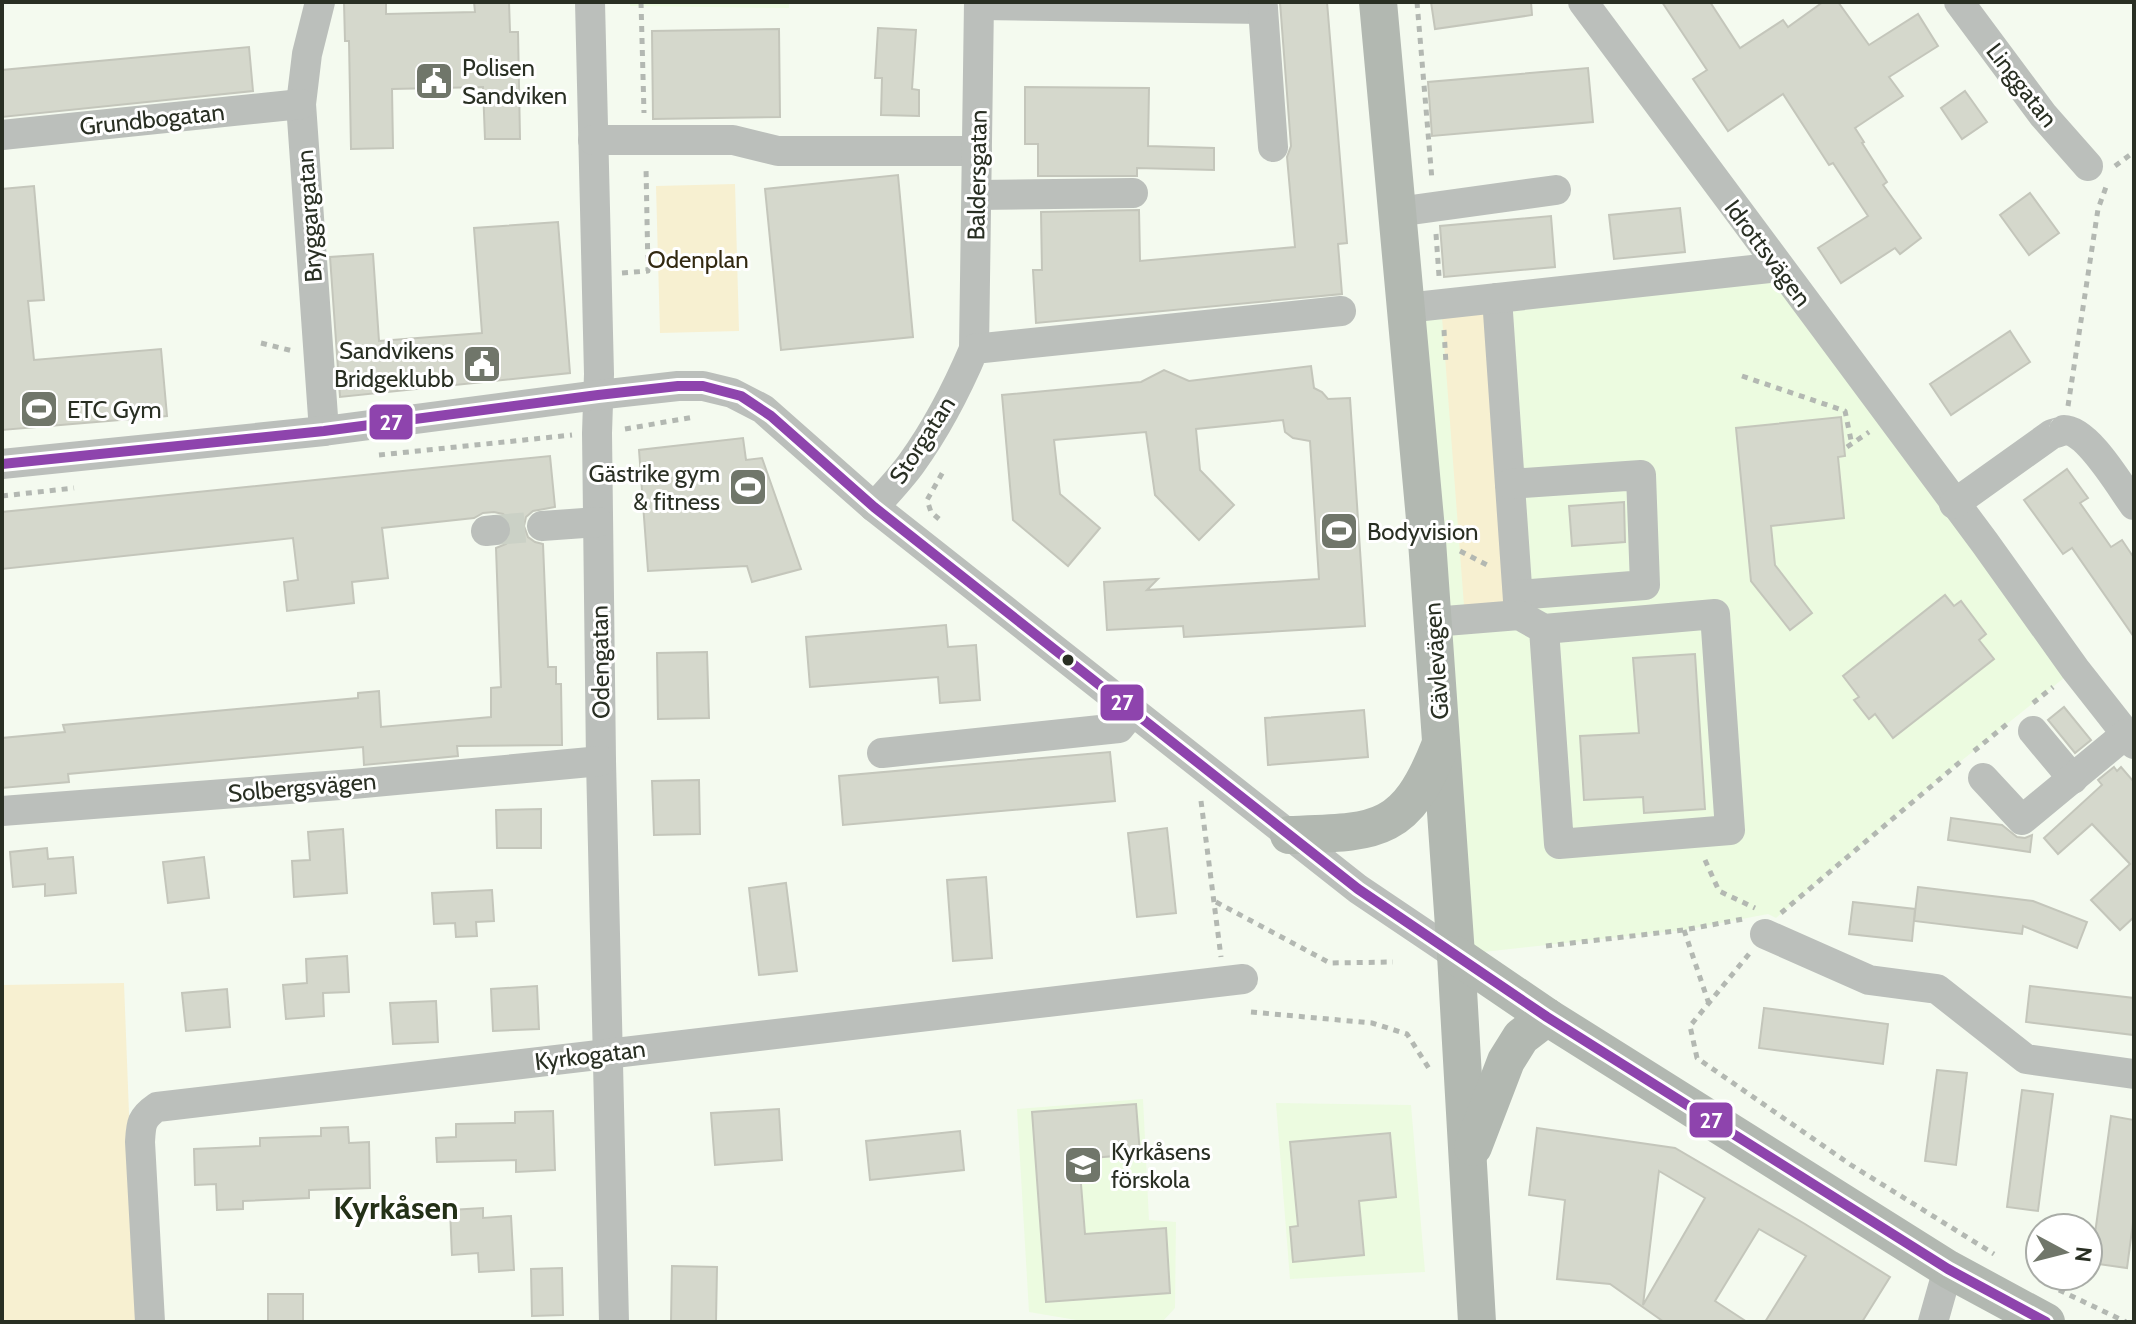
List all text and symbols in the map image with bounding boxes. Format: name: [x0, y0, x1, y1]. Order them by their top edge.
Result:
street label: Linggatan: [1980, 37, 2064, 133]
place label: Polisen Sandviken: [462, 53, 567, 110]
public building icon: Polisen Sandviken: [413, 60, 455, 102]
street label: Grundbogatan: [78, 97, 226, 141]
street label: Baldersgatan: [961, 109, 993, 241]
street label: Bryggargatan: [290, 149, 328, 283]
street label: Idrottsvägen: [1718, 194, 1818, 312]
park label: Odenplan: [647, 245, 749, 274]
place label: Sandvikens Bridgeklubb: [334, 336, 454, 393]
public building icon: Sandvikens Bridgeklubb: [461, 343, 503, 385]
sports icon: ETC Gym: [18, 388, 60, 430]
street label: Storgatan: [883, 391, 961, 489]
place label: ETC Gym: [67, 395, 162, 424]
line badge: 27: [368, 403, 414, 441]
text: 27: [380, 409, 403, 436]
place label: Gästrike gym & fitness: [589, 459, 720, 516]
sports icon: Gästrike gym & fitness: [727, 466, 769, 508]
sports icon: Bodyvision: [1318, 510, 1360, 552]
place label: Bodyvision: [1367, 517, 1479, 546]
street label: Gävlevägen: [1417, 601, 1455, 721]
street label: Odengatan: [585, 605, 615, 719]
unlabelled marker: [1060, 652, 1076, 668]
line badge: 27: [1099, 683, 1145, 722]
text: 27: [1111, 689, 1134, 716]
street label: Solbergsvägen: [227, 766, 377, 808]
street label: Kyrkogatan: [533, 1034, 647, 1076]
line badge: 27: [1688, 1101, 1734, 1139]
text: 27: [1700, 1107, 1723, 1134]
place label: Kyrkåsens förskola: [1111, 1137, 1211, 1194]
school or university icon: Kyrkåsens förskola: [1062, 1144, 1104, 1186]
district label: Kyrkåsen: [333, 1188, 459, 1227]
north arrow: [2024, 1212, 2104, 1292]
text: N: [2069, 1245, 2098, 1264]

